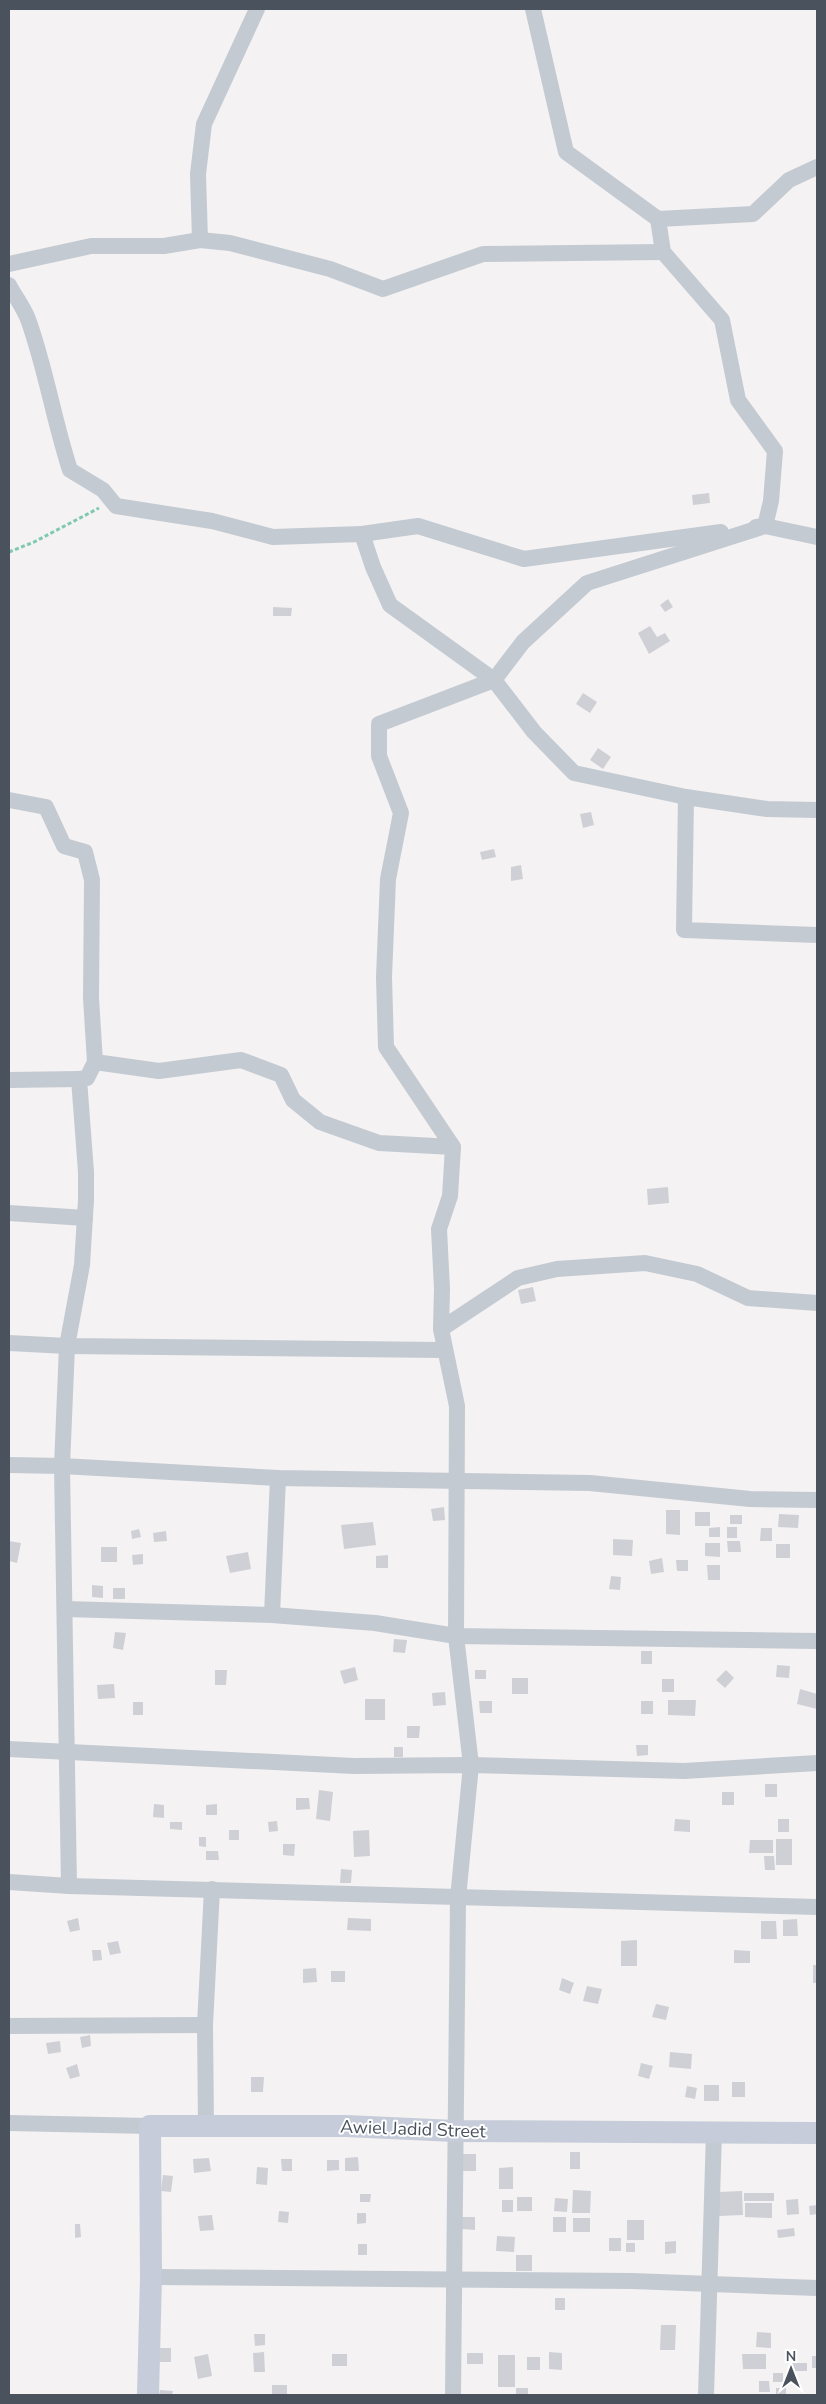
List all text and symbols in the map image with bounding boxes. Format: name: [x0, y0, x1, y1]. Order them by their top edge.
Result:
street label: Awiel Jadid Street: [340, 2114, 487, 2144]
north arrow: [766, 2344, 816, 2394]
text: N: [786, 2347, 796, 2366]

